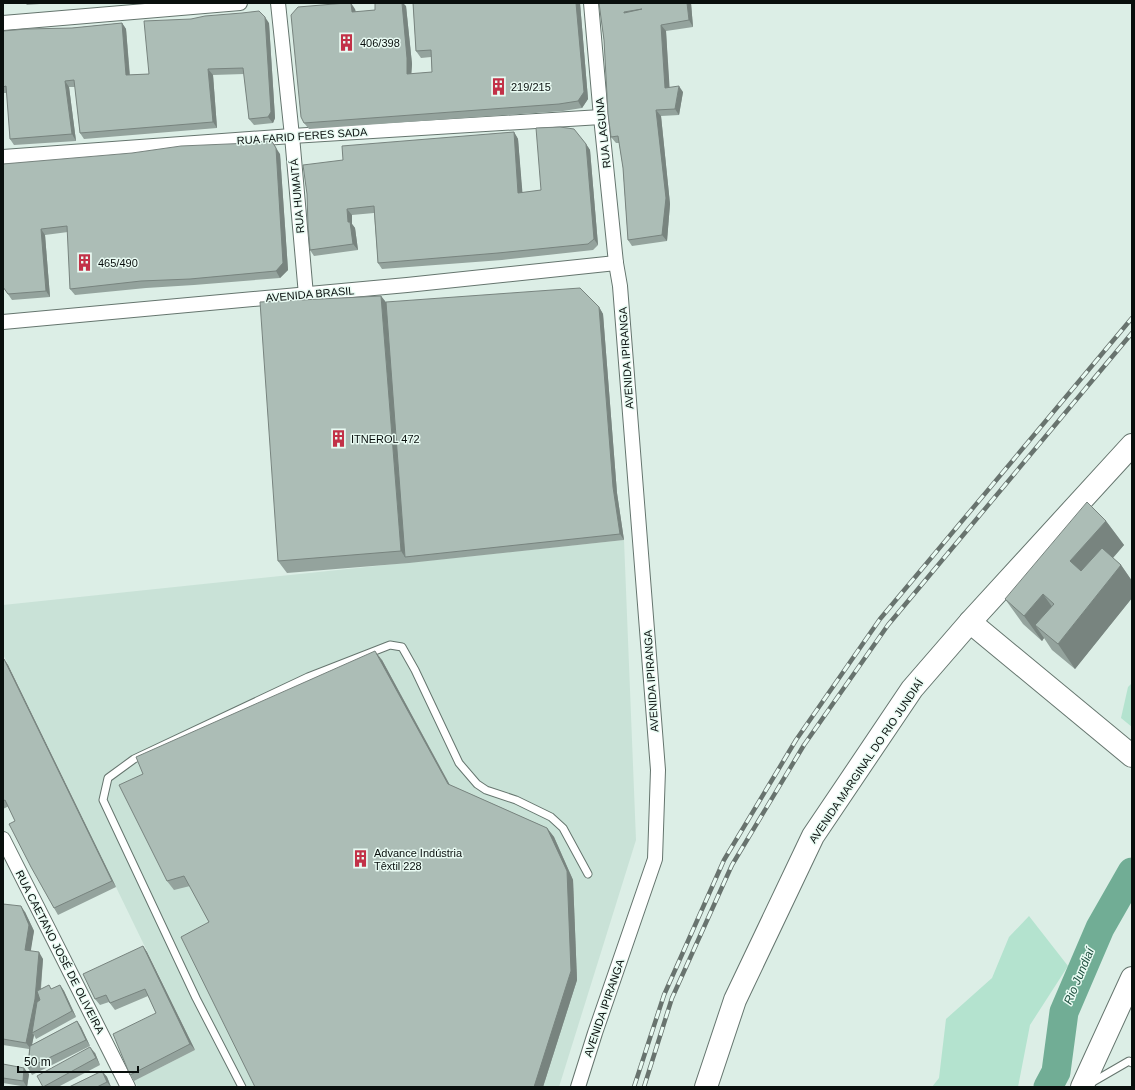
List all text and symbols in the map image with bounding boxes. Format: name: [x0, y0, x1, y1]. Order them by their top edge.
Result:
building icon: 406/398: [337, 33, 357, 53]
place label: 406/398: [360, 37, 400, 49]
building icon: 219/215: [488, 77, 508, 97]
place label: 219/215: [511, 81, 551, 93]
street label: RUA LAGUNA: [593, 96, 613, 169]
street label: RUA FARID FERES SADA: [236, 125, 368, 147]
street label: RUA HUMAITÁ: [288, 157, 306, 234]
building icon: 465/490: [75, 253, 95, 273]
place label: 465/490: [98, 257, 138, 269]
street label: AVENIDA BRASIL: [265, 284, 355, 304]
street label: AVENIDA IPIRANGA: [616, 306, 636, 410]
building icon: ITNEROL 472: [328, 429, 348, 449]
place label: ITNEROL 472: [351, 433, 420, 445]
street label: AVENIDA IPIRANGA: [641, 629, 661, 733]
street label: AVENIDA MARGINAL DO RIO JUNDIAÍ: [807, 676, 926, 845]
place label: Advance Indústria Têxtil 228: [374, 847, 463, 872]
building icon: Advance Indústria Têxtil 228: [351, 849, 371, 869]
street label: RUA CAETANO JOSÉ DE OLIVEIRA: [13, 868, 107, 1036]
water label: Rio Jundiaí: [1061, 944, 1098, 1006]
street label: AVENIDA IPIRANGA: [582, 957, 627, 1058]
scale bar: [18, 1048, 138, 1074]
text: 50 m: [24, 1055, 51, 1069]

